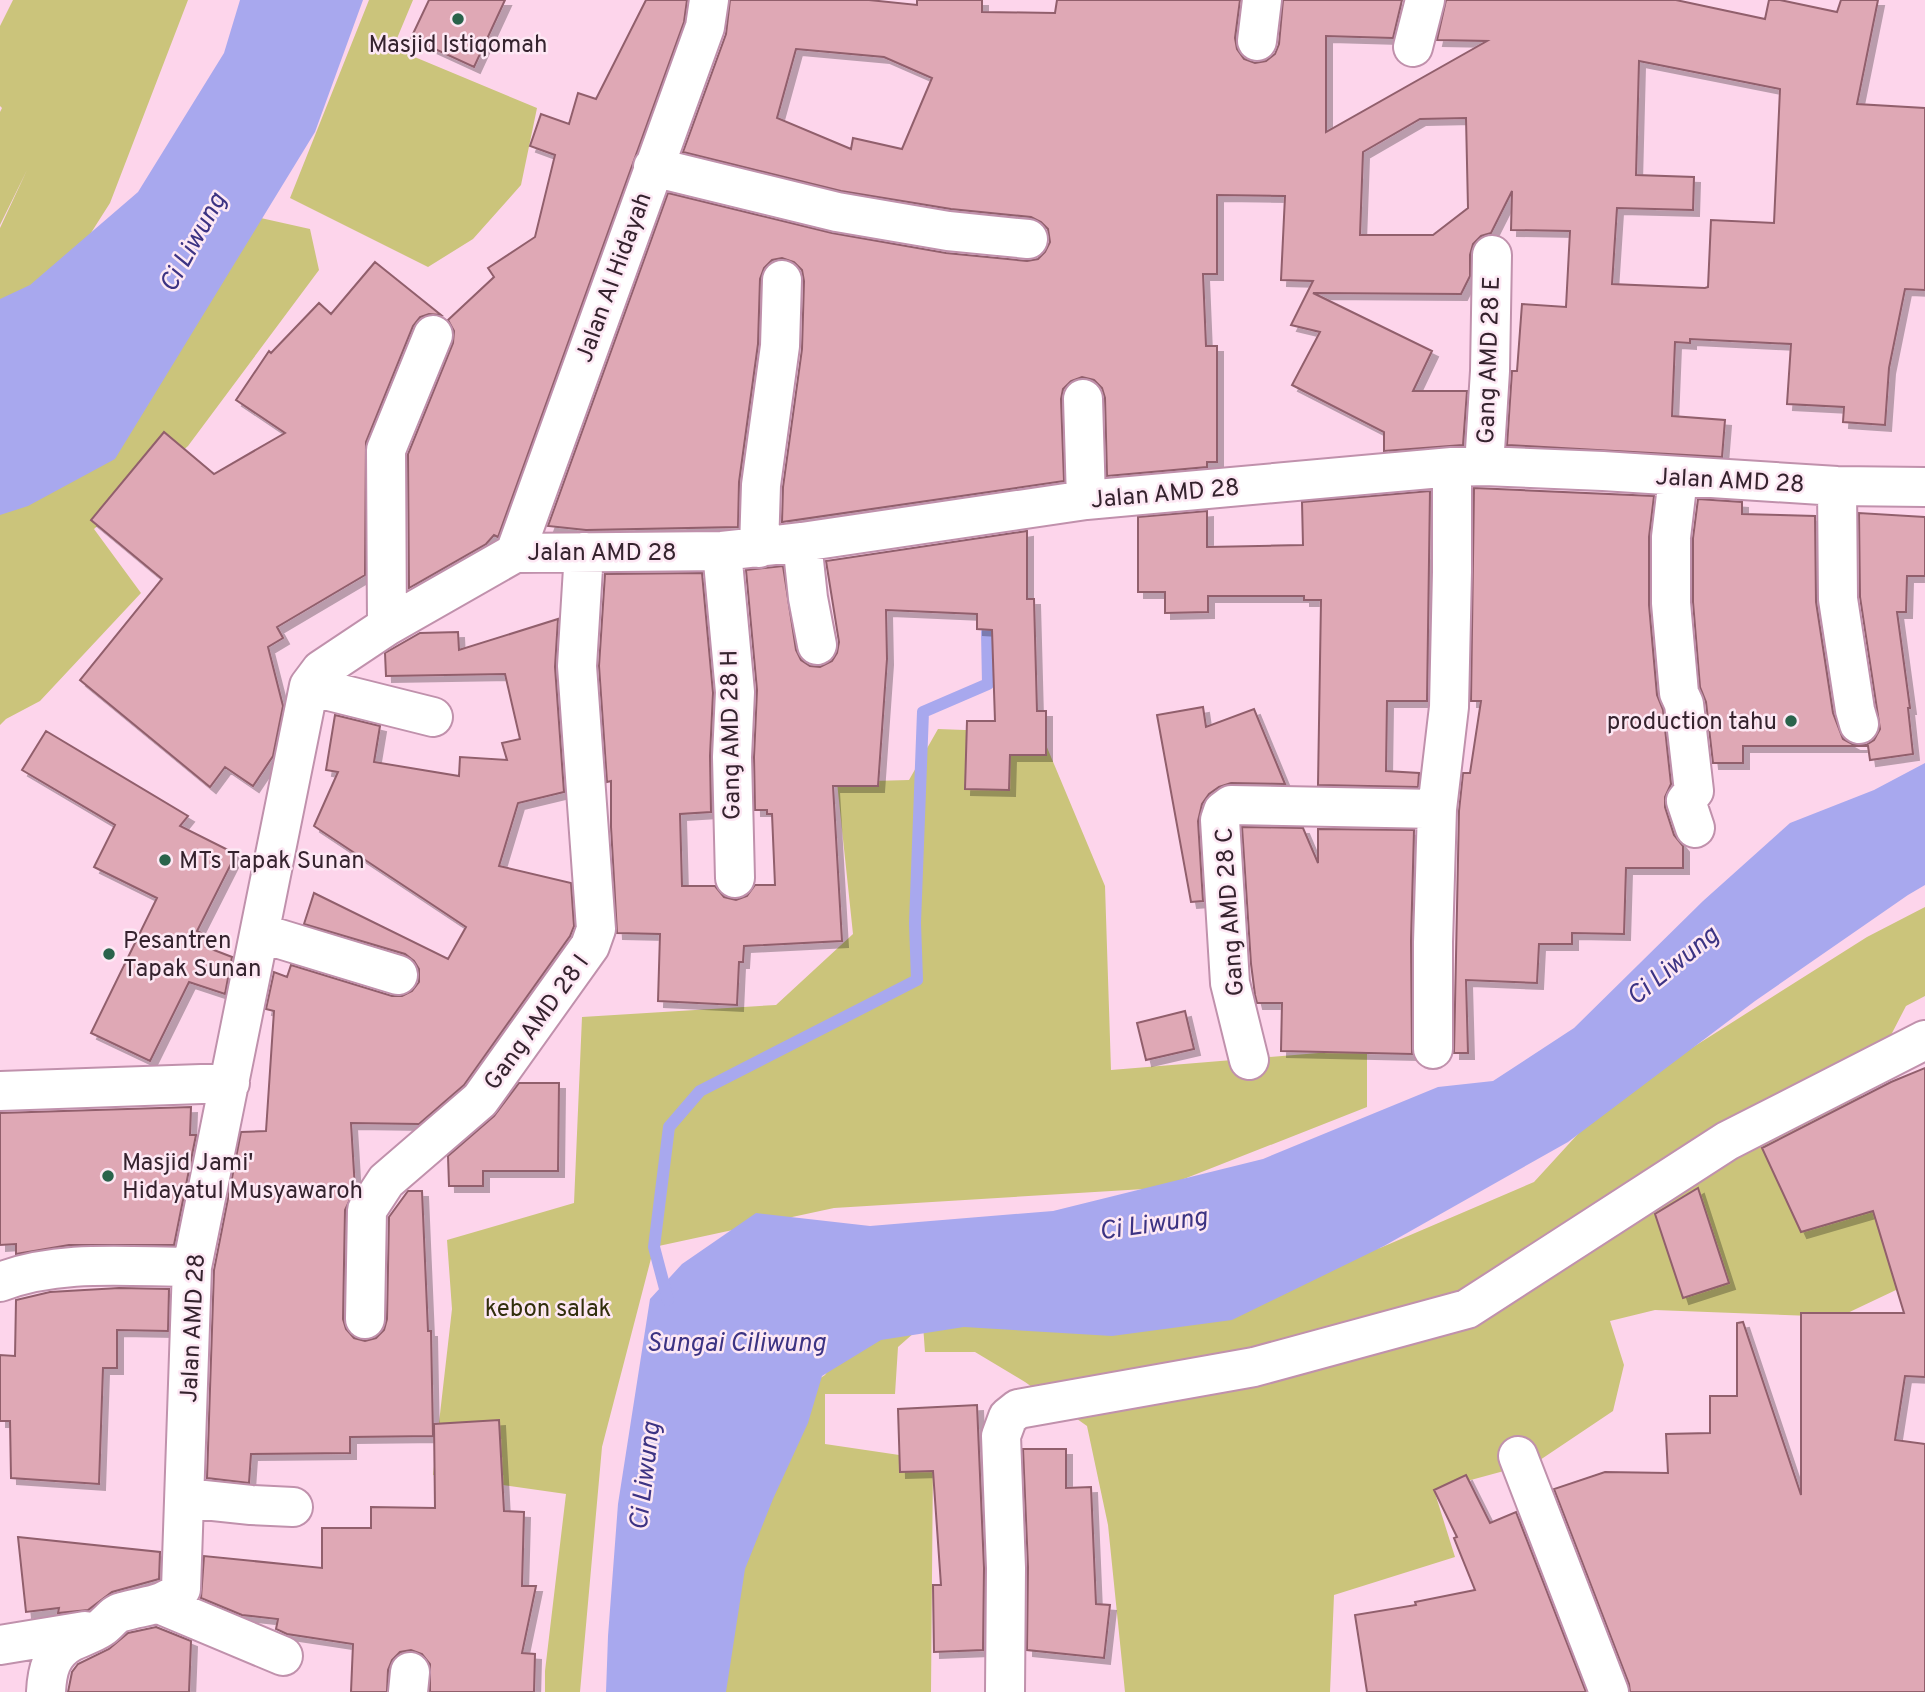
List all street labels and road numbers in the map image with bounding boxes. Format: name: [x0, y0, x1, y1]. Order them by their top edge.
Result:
street label: Jalan Al Hidayah: [570, 189, 660, 367]
street label: Gang AMD 28 E: [1472, 276, 1508, 444]
street label: Jalan AMD 28: [1654, 463, 1805, 501]
street label: Jalan AMD 28: [1089, 474, 1241, 516]
street label: Jalan AMD 28: [527, 539, 677, 569]
street label: Gang AMD 28 H: [716, 650, 748, 820]
street label: Gang AMD 28 C: [1210, 826, 1252, 997]
street label: Gang AMD 28 I: [478, 950, 597, 1097]
street label: Jalan AMD 28: [175, 1253, 213, 1404]

